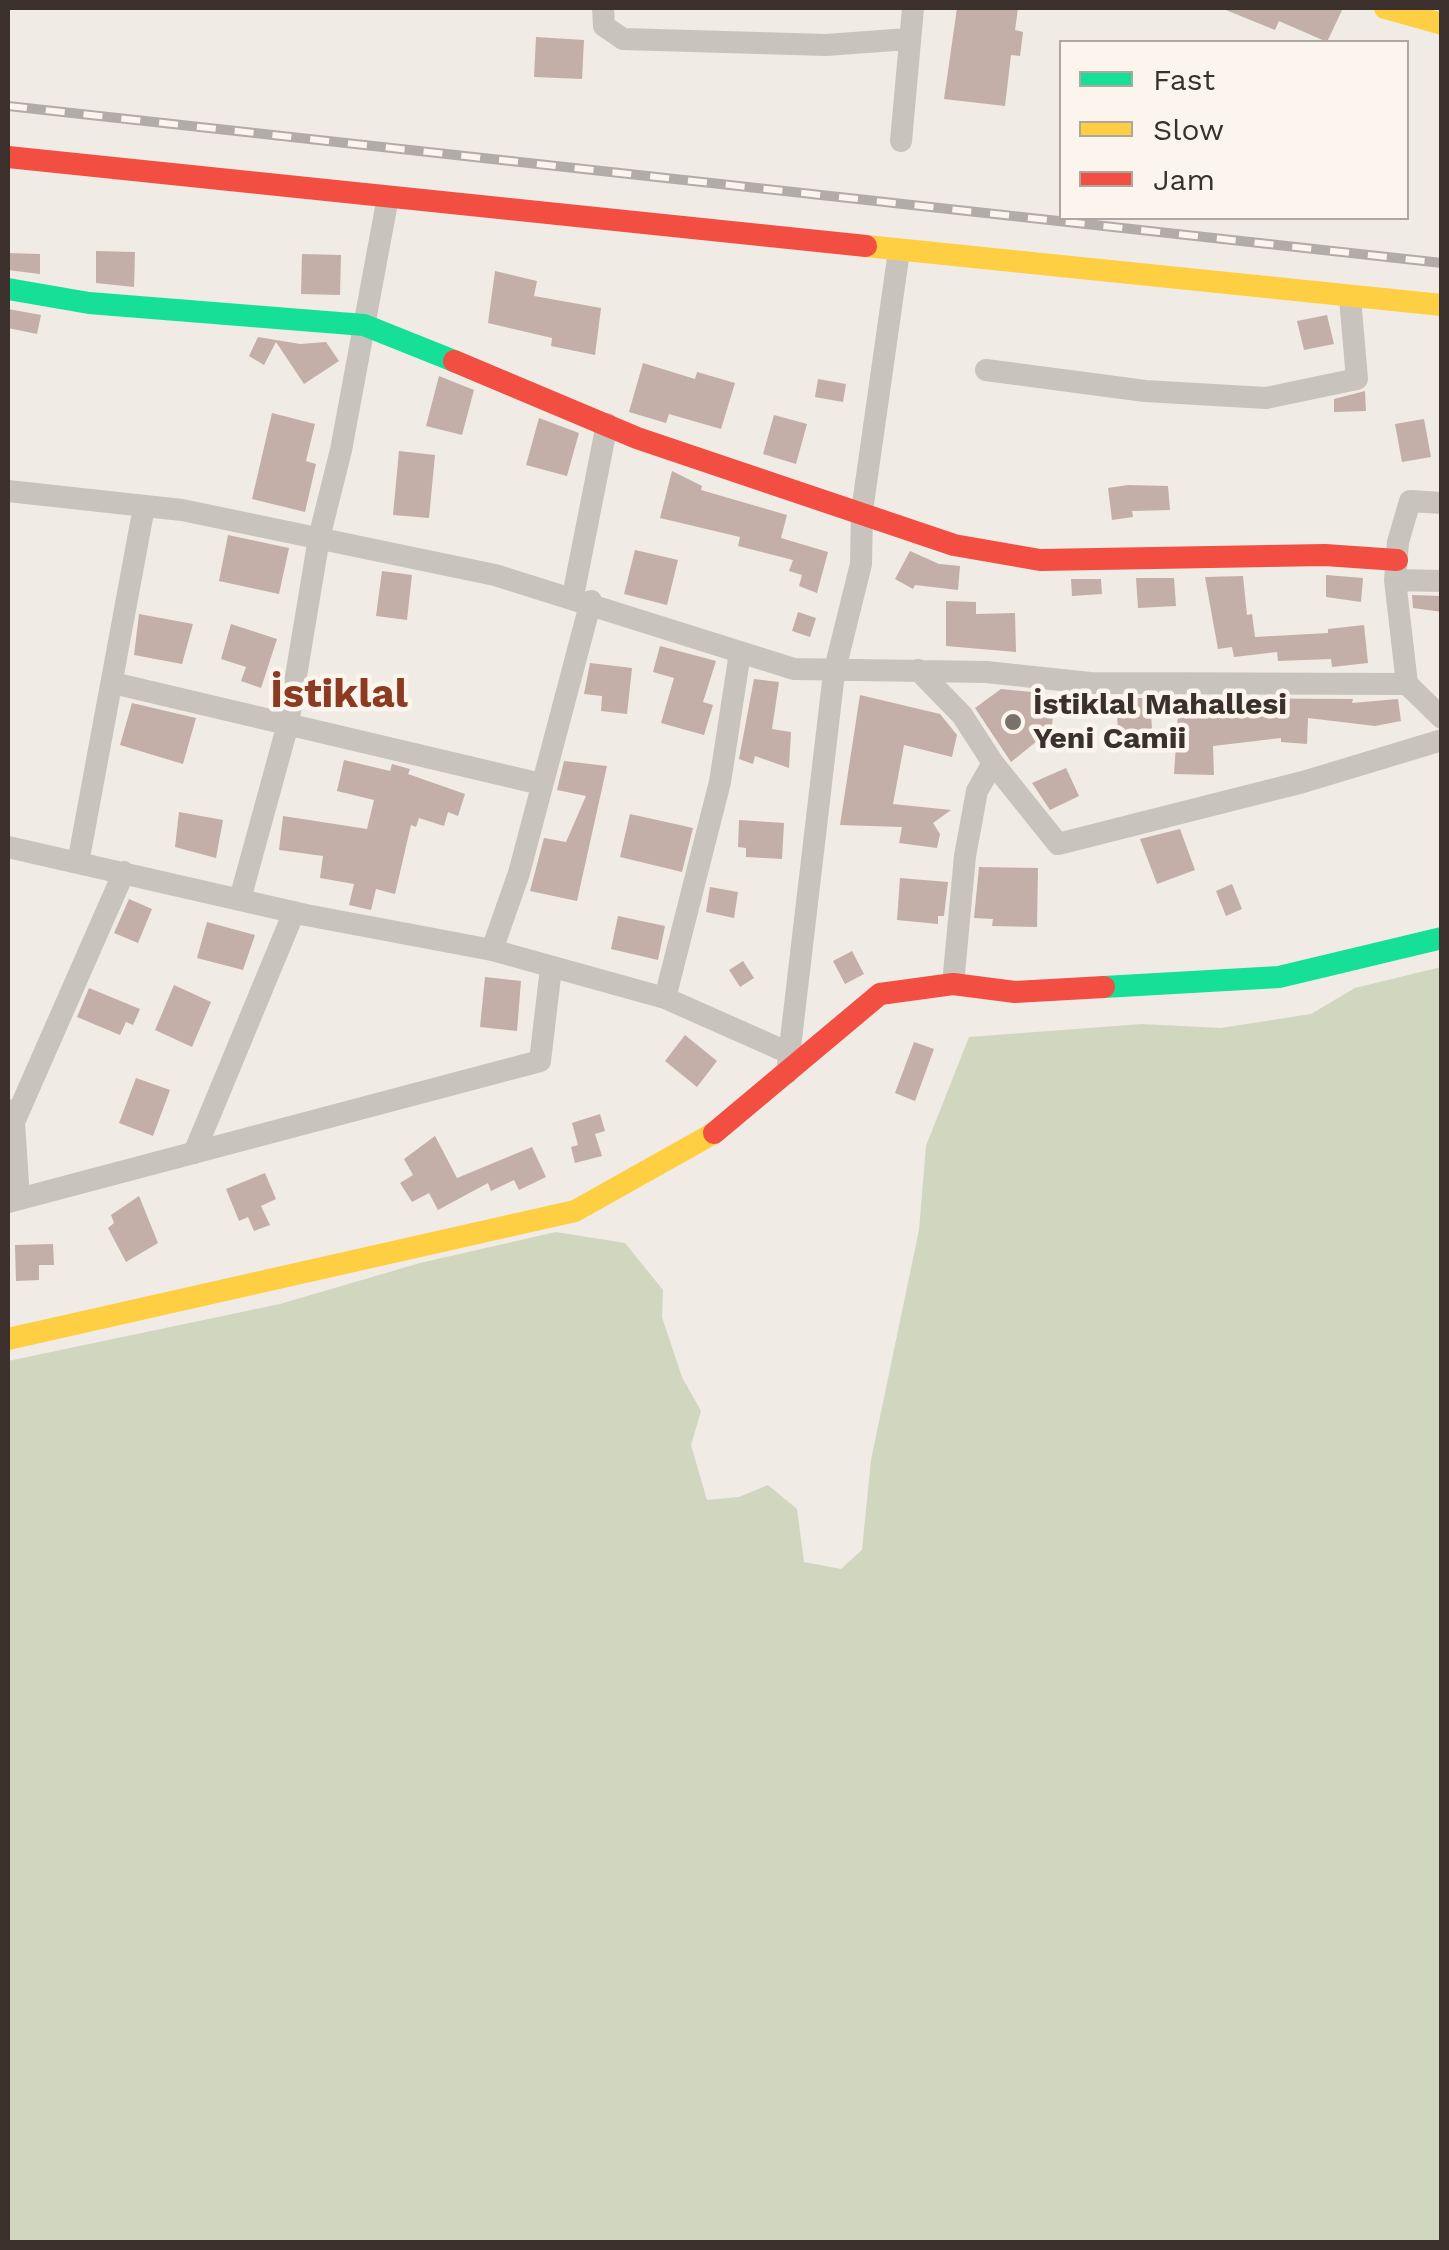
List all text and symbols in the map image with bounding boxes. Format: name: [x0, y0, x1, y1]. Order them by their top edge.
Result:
legend: [1059, 40, 1409, 220]
text: Fast: [1153, 62, 1215, 97]
text: Slow: [1153, 112, 1224, 147]
text: Jam: [1153, 162, 1215, 197]
district label: İstiklal: [270, 671, 408, 719]
place label: İstiklal Mahallesi Yeni Camii: [1033, 687, 1287, 758]
marker: İstiklal Mahallesi Yeni Camii: [1002, 711, 1024, 733]

